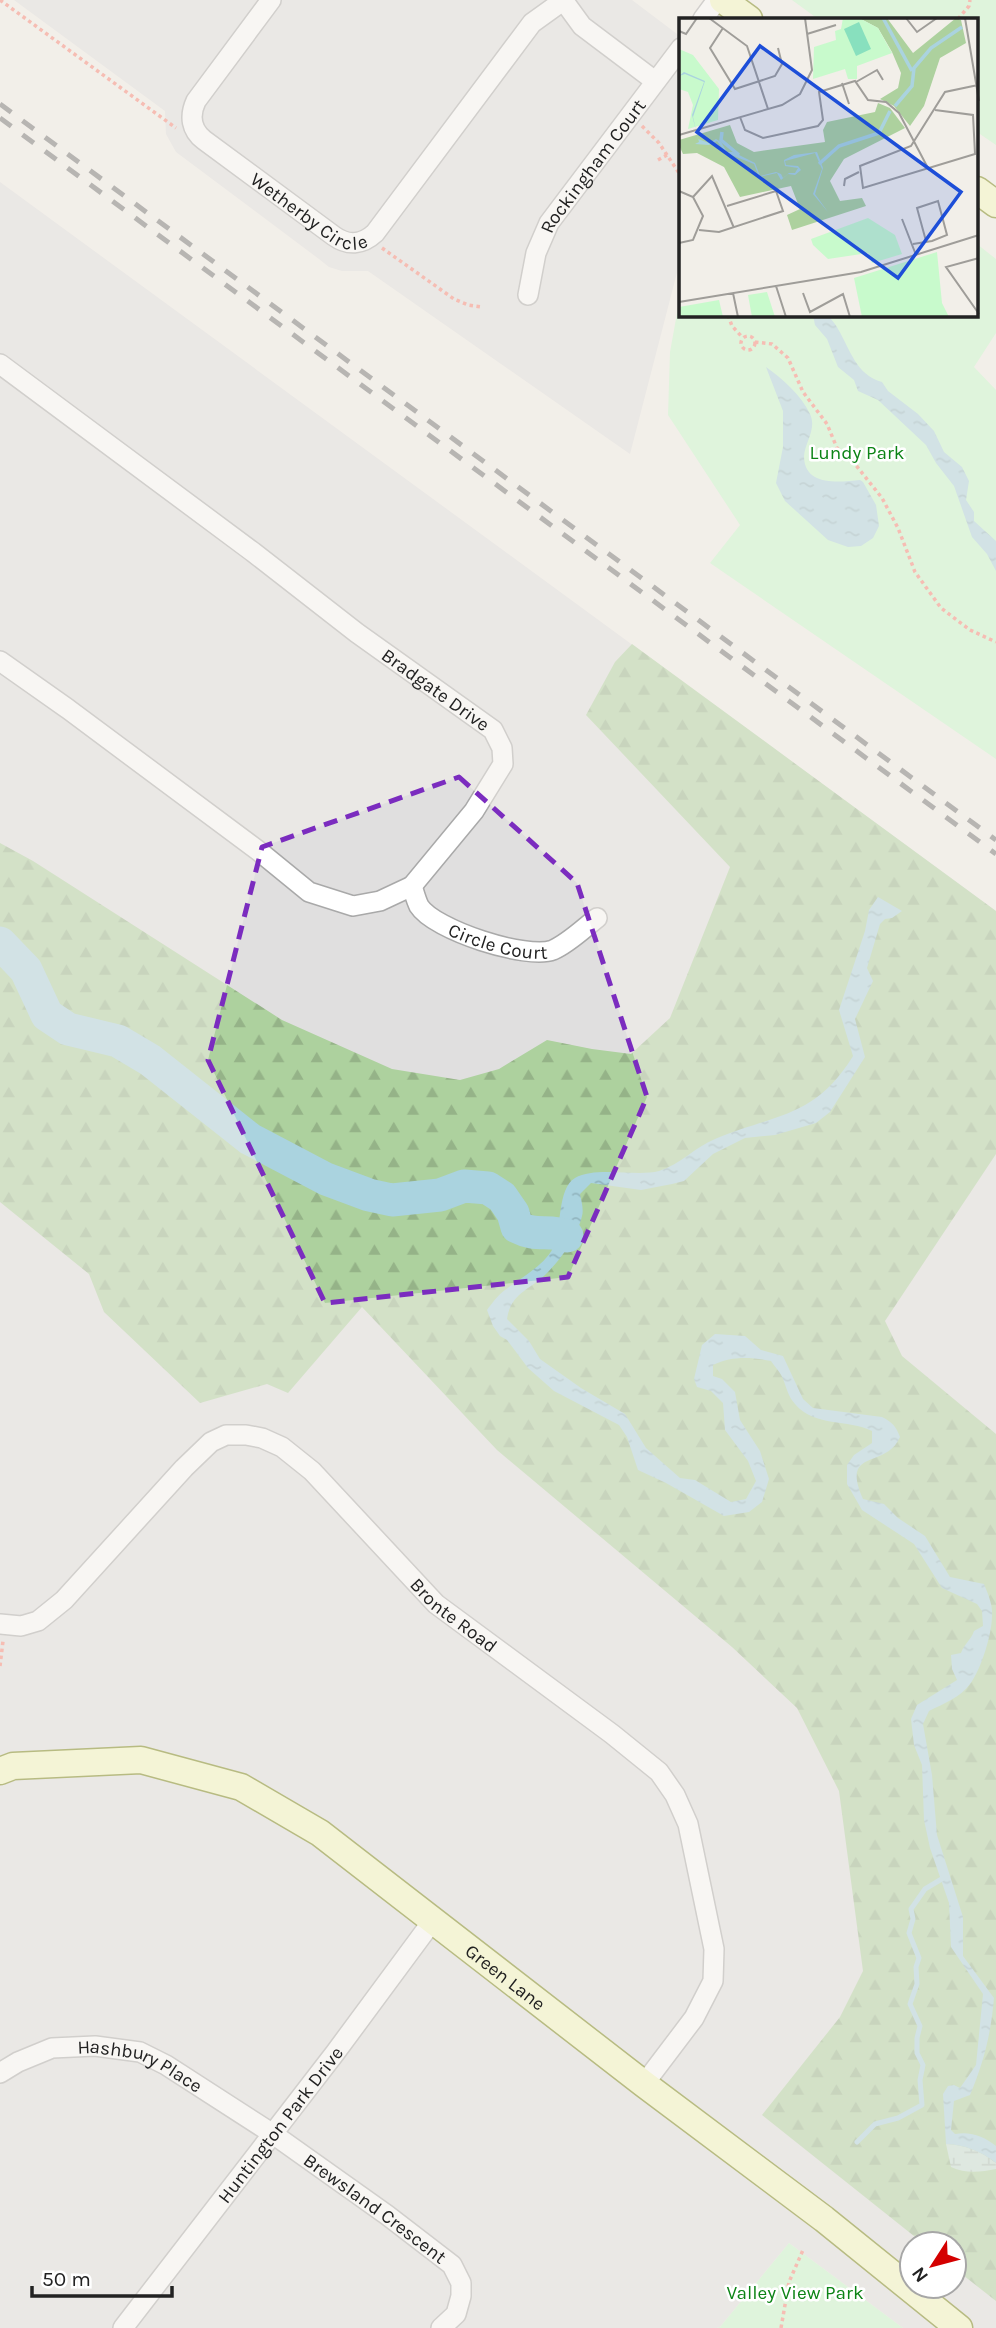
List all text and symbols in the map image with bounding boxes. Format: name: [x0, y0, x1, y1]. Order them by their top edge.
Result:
inset map: [679, 18, 978, 317]
street label: Rockingham Court: [536, 95, 651, 237]
street label: Wetherby Circle: [246, 168, 371, 255]
park label: Lundy Park: [809, 442, 905, 464]
street label: Bradgate Drive: [377, 644, 494, 736]
street label: Circle Court: [445, 919, 548, 964]
street label: Bronte Road: [405, 1574, 501, 1657]
street label: Green Lane: [461, 1940, 549, 2016]
street label: Hashbury Place: [77, 2035, 206, 2098]
street label: Huntington Park Drive: [213, 2043, 348, 2208]
street label: Brewsland Crescent: [299, 2149, 450, 2269]
north arrow: [898, 2230, 968, 2300]
scale bar: [32, 2254, 172, 2298]
text: N: [907, 2262, 933, 2286]
text: 50 m: [42, 2267, 91, 2291]
park label: Valley View Park: [726, 2282, 864, 2304]

